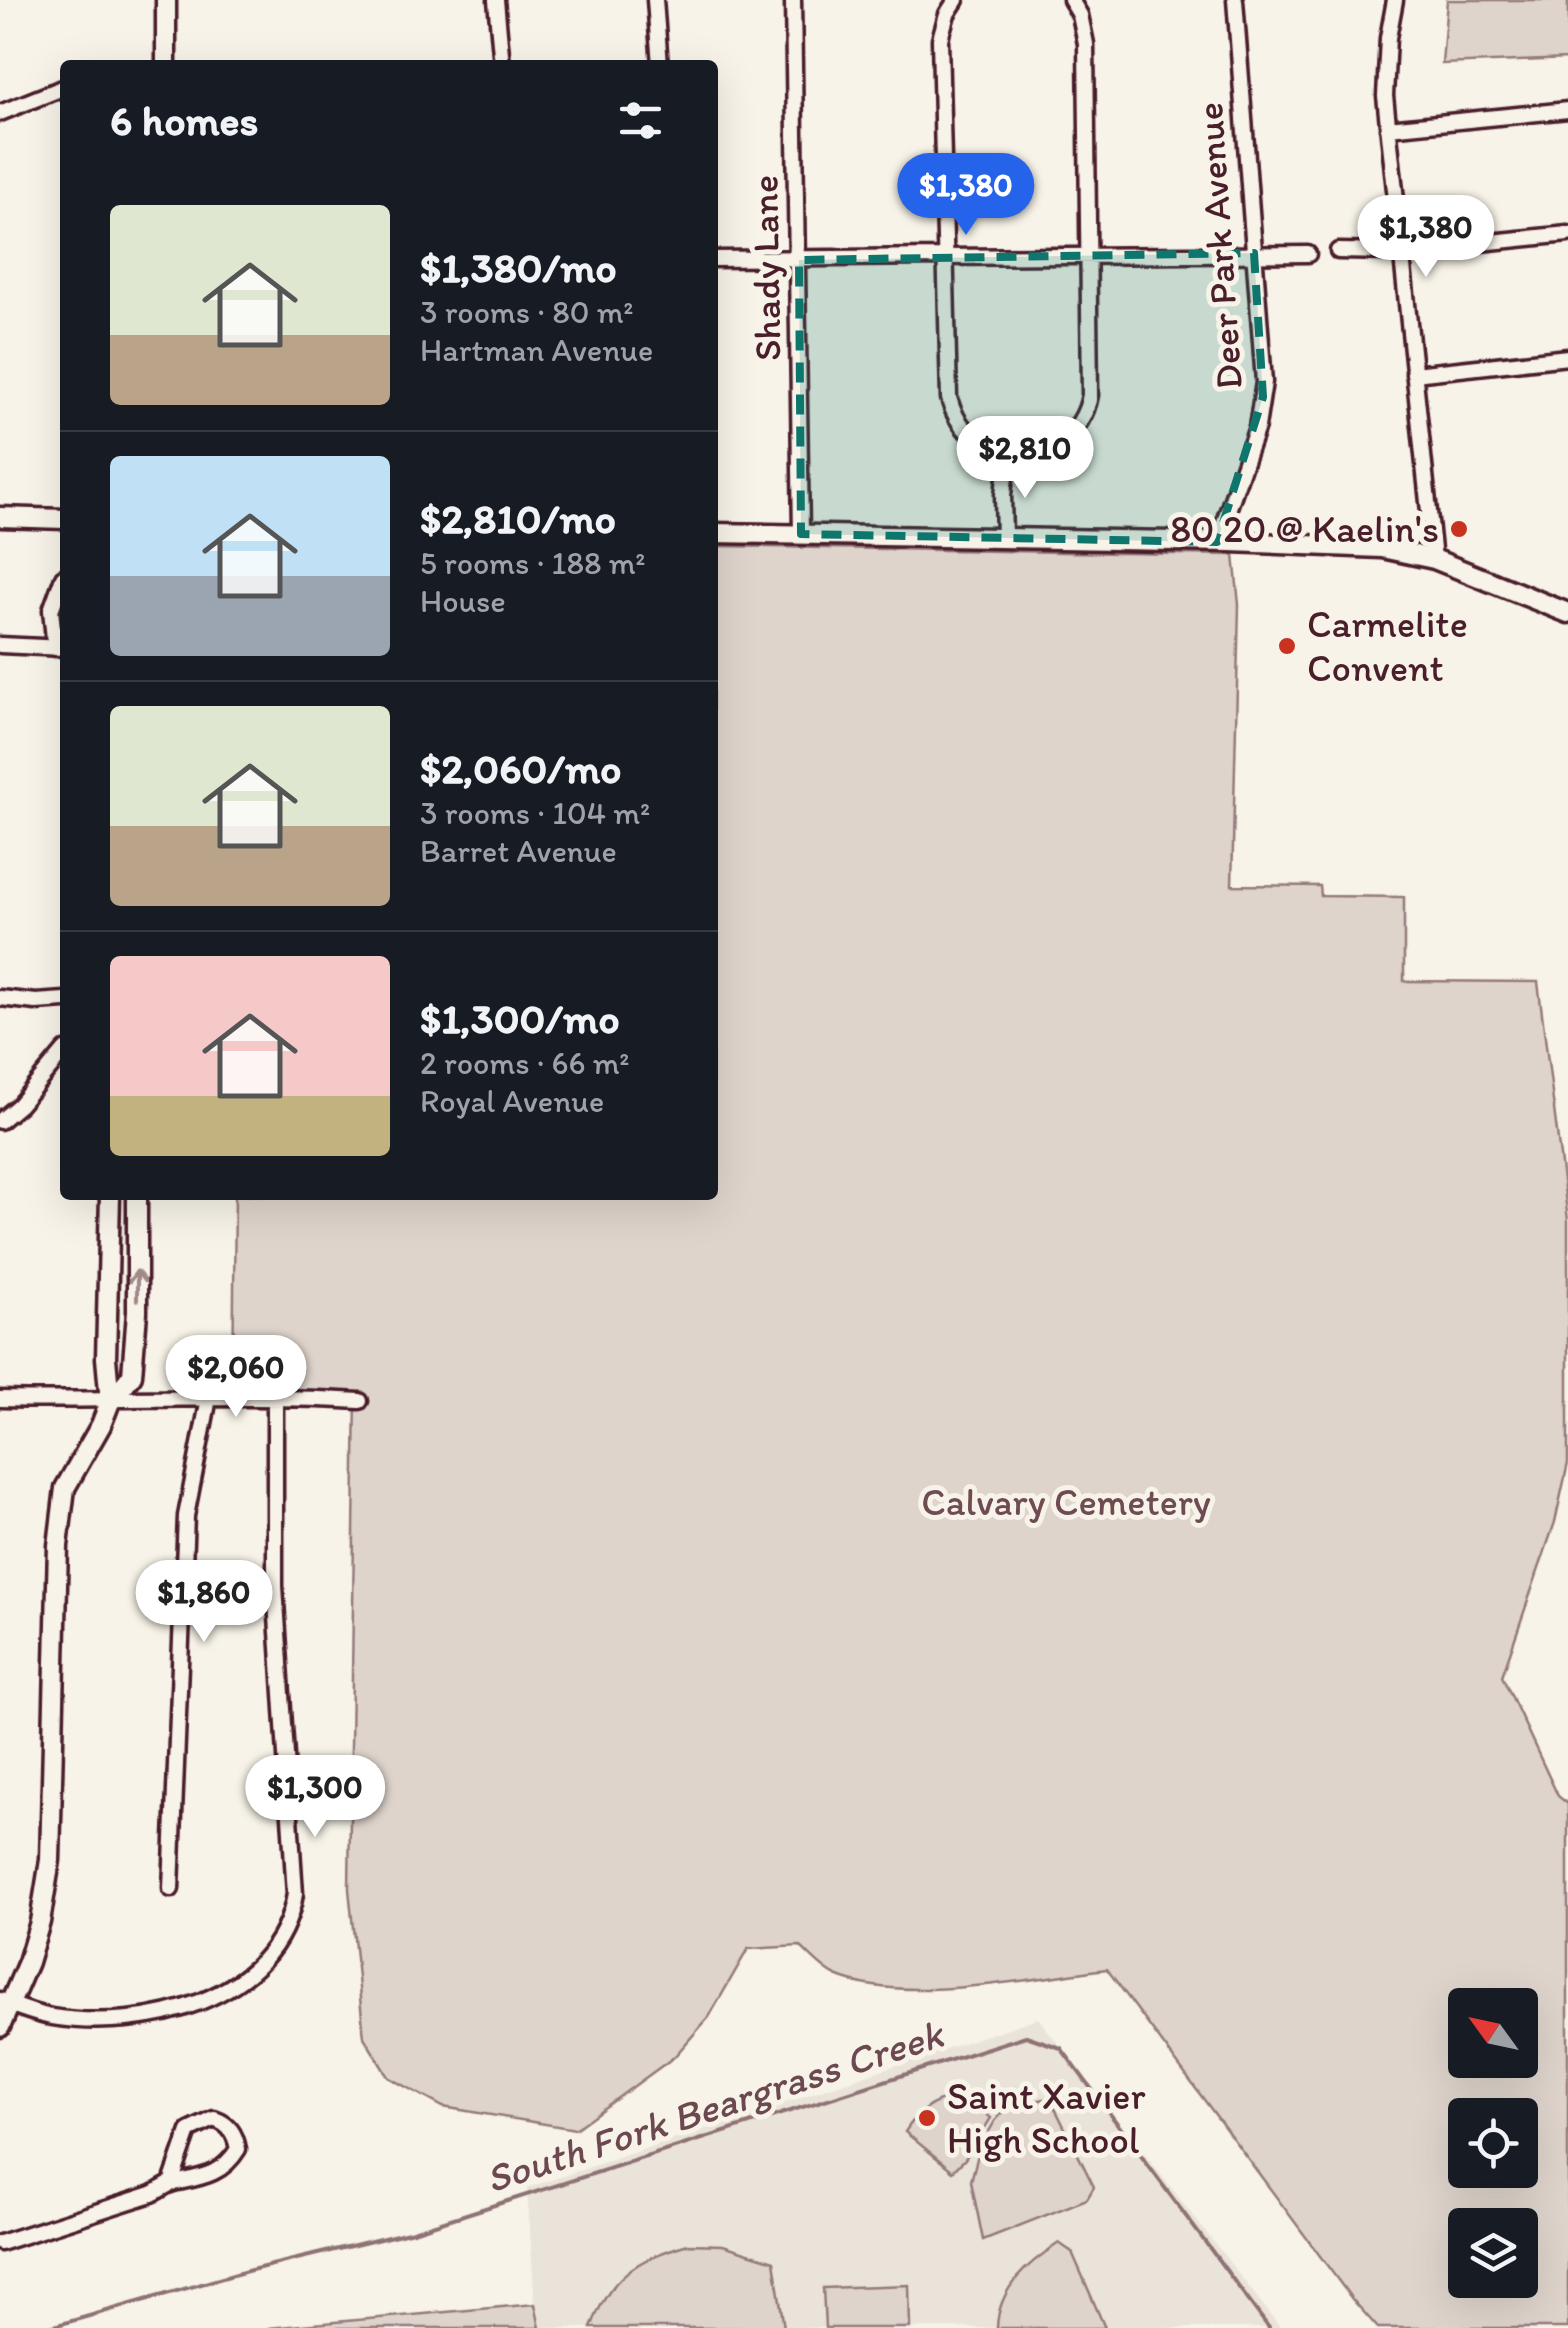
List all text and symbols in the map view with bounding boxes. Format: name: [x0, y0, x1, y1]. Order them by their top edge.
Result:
icon: filters: [613, 93, 668, 148]
text: 6 homes: [110, 95, 258, 146]
street label: Deer Park Avenue: [1186, 101, 1252, 391]
pin: $1,380: [885, 153, 1047, 238]
text: $1,380: [919, 166, 1013, 204]
street label: Shady Lane: [741, 175, 791, 361]
pin: $1,380: [1345, 195, 1507, 280]
text: $1,380: [1379, 208, 1473, 246]
text: $1,380/mo: [420, 242, 617, 293]
icon: home: [190, 245, 310, 365]
text: 3 rooms · 80 m²: [420, 293, 634, 331]
text: Hartman Avenue: [420, 331, 653, 369]
pin: $2,810: [944, 416, 1106, 501]
text: $2,810: [979, 429, 1071, 467]
text: $2,810/mo: [420, 493, 616, 544]
icon: home: [190, 496, 310, 616]
place label: 80 20 @ Kaelin's: [1170, 506, 1439, 552]
marker: 80 20 @ Kaelin's: [1448, 518, 1470, 540]
text: 5 rooms · 188 m²: [420, 544, 646, 582]
text: House: [420, 582, 506, 620]
place label: Carmelite Convent: [1307, 601, 1468, 691]
marker: Carmelite Convent: [1276, 635, 1298, 657]
text: $2,060/mo: [420, 743, 622, 794]
icon: home: [190, 746, 310, 866]
text: 3 rooms · 104 m²: [420, 794, 650, 832]
text: Barret Avenue: [420, 832, 617, 870]
text: $1,300/mo: [420, 993, 620, 1044]
icon: home: [190, 996, 310, 1116]
text: 2 rooms · 66 m²: [420, 1044, 630, 1082]
text: Royal Avenue: [420, 1082, 604, 1120]
one-way arrow: [128, 1269, 146, 1302]
pin: $2,060: [155, 1335, 317, 1420]
text: $2,060: [188, 1348, 285, 1386]
park label: Calvary Cemetery: [921, 1479, 1211, 1525]
pin: $1,860: [123, 1560, 285, 1645]
text: $1,860: [158, 1573, 250, 1611]
pin: $1,300: [234, 1755, 396, 1840]
text: $1,300: [267, 1768, 363, 1806]
north arrow: [1448, 1988, 1538, 2078]
map controls: [1448, 1988, 1538, 2298]
water label: South Fork Beargrass Creek: [479, 2009, 951, 2203]
place label: Saint Xavier High School: [947, 2073, 1145, 2163]
button: locate: [1448, 2098, 1538, 2188]
marker: Saint Xavier High School: [916, 2107, 938, 2129]
button: layers: [1448, 2208, 1538, 2298]

